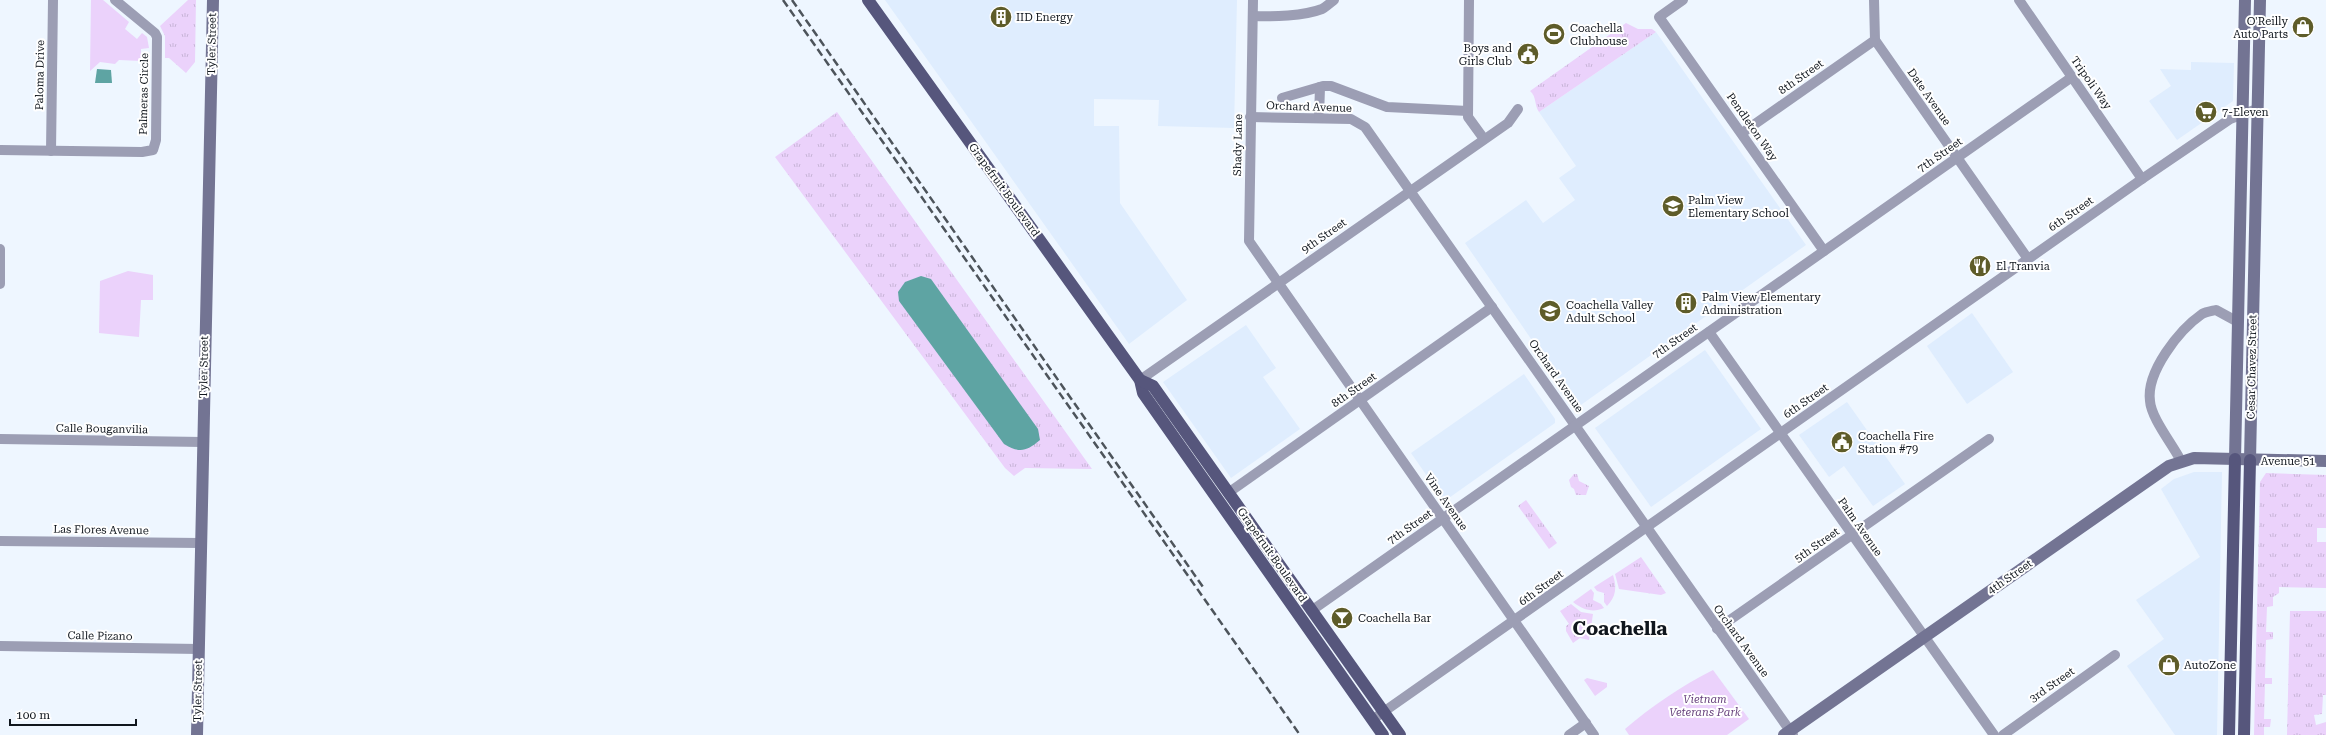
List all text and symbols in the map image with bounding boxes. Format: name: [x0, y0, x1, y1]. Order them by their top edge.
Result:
building icon: IID Energy: [988, 4, 1014, 30]
place label: IID Energy: [1016, 11, 1073, 24]
street label: Tyler Street: [205, 13, 219, 75]
shop icon: O'Reilly Auto Parts: [2290, 14, 2316, 40]
place label: O'Reilly Auto Parts: [2233, 15, 2288, 41]
sports icon: Coachella Clubhouse: [1541, 21, 1567, 47]
place label: Coachella Clubhouse: [1570, 22, 1627, 48]
street label: Paloma Drive: [33, 40, 47, 110]
public building icon: Boys and Girls Club: [1515, 41, 1541, 67]
place label: Boys and Girls Club: [1459, 42, 1512, 68]
street label: Palmeras Circle: [137, 53, 151, 135]
street label: Tripoli Way: [2068, 54, 2114, 112]
street label: 8th Street: [1776, 57, 1826, 97]
street label: Date Avenue: [1905, 66, 1953, 128]
street label: Pendleton Way: [1724, 91, 1781, 164]
street label: Orchard Avenue: [1266, 99, 1352, 115]
supermarket icon: 7-Eleven: [2193, 99, 2219, 125]
place label: 7-Eleven: [2222, 106, 2269, 119]
street label: Shady Lane: [1231, 114, 1245, 176]
street label: 7th Street: [1915, 135, 1965, 175]
street label: Grapefruit Boulevard: [966, 141, 1042, 239]
school or university icon: Palm View Elementary School: [1660, 193, 1686, 219]
place label: Palm View Elementary School: [1688, 194, 1789, 220]
street label: 6th Street: [2046, 194, 2096, 234]
street label: 9th Street: [1299, 216, 1349, 256]
restaurant icon: El Tranvia: [1967, 253, 1993, 279]
place label: El Tranvia: [1996, 260, 2050, 273]
building icon: Palm View Elementary Administration: [1673, 290, 1699, 316]
place label: Palm View Elementary Administration: [1702, 291, 1821, 317]
school or university icon: Coachella Valley Adult School: [1537, 298, 1563, 324]
place label: Coachella Valley Adult School: [1566, 299, 1654, 325]
street label: Cesar Chavez Street: [2245, 315, 2259, 419]
street label: 7th Street: [1650, 321, 1700, 361]
street label: Tyler Street: [197, 336, 211, 398]
street label: Orchard Avenue: [1526, 337, 1586, 415]
street label: 8th Street: [1329, 370, 1379, 410]
street label: 6th Street: [1781, 381, 1831, 421]
street label: Calle Bouganvilia: [56, 422, 148, 436]
public building icon: Coachella Fire Station #79: [1829, 429, 1855, 455]
place label: Coachella Fire Station #79: [1858, 430, 1934, 456]
street label: Avenue 51: [2261, 455, 2315, 468]
street label: Vine Avenue: [1422, 471, 1470, 533]
street label: Palm Avenue: [1835, 495, 1885, 559]
street label: Grapefruit Boulevard: [1235, 505, 1309, 605]
street label: 7th Street: [1385, 507, 1435, 547]
street label: Las Flores Avenue: [53, 523, 149, 537]
street label: 5th Street: [1792, 525, 1842, 565]
street label: 4th Street: [1985, 557, 2035, 597]
street label: 6th Street: [1516, 568, 1566, 608]
street label: Orchard Avenue: [1710, 602, 1772, 680]
bar icon: Coachella Bar: [1329, 605, 1355, 631]
place label: Coachella Bar: [1358, 612, 1431, 625]
district label: Coachella: [1572, 617, 1668, 640]
street label: Calle Pizano: [67, 629, 133, 643]
shop icon: AutoZone: [2156, 652, 2182, 678]
place label: AutoZone: [2184, 659, 2236, 672]
street label: Tyler Street: [191, 660, 205, 722]
street label: 3rd Street: [2027, 665, 2077, 705]
park label: Vietnam Veterans Park: [1669, 693, 1741, 719]
scale bar: [10, 701, 136, 727]
text: 100 m: [16, 708, 50, 722]

